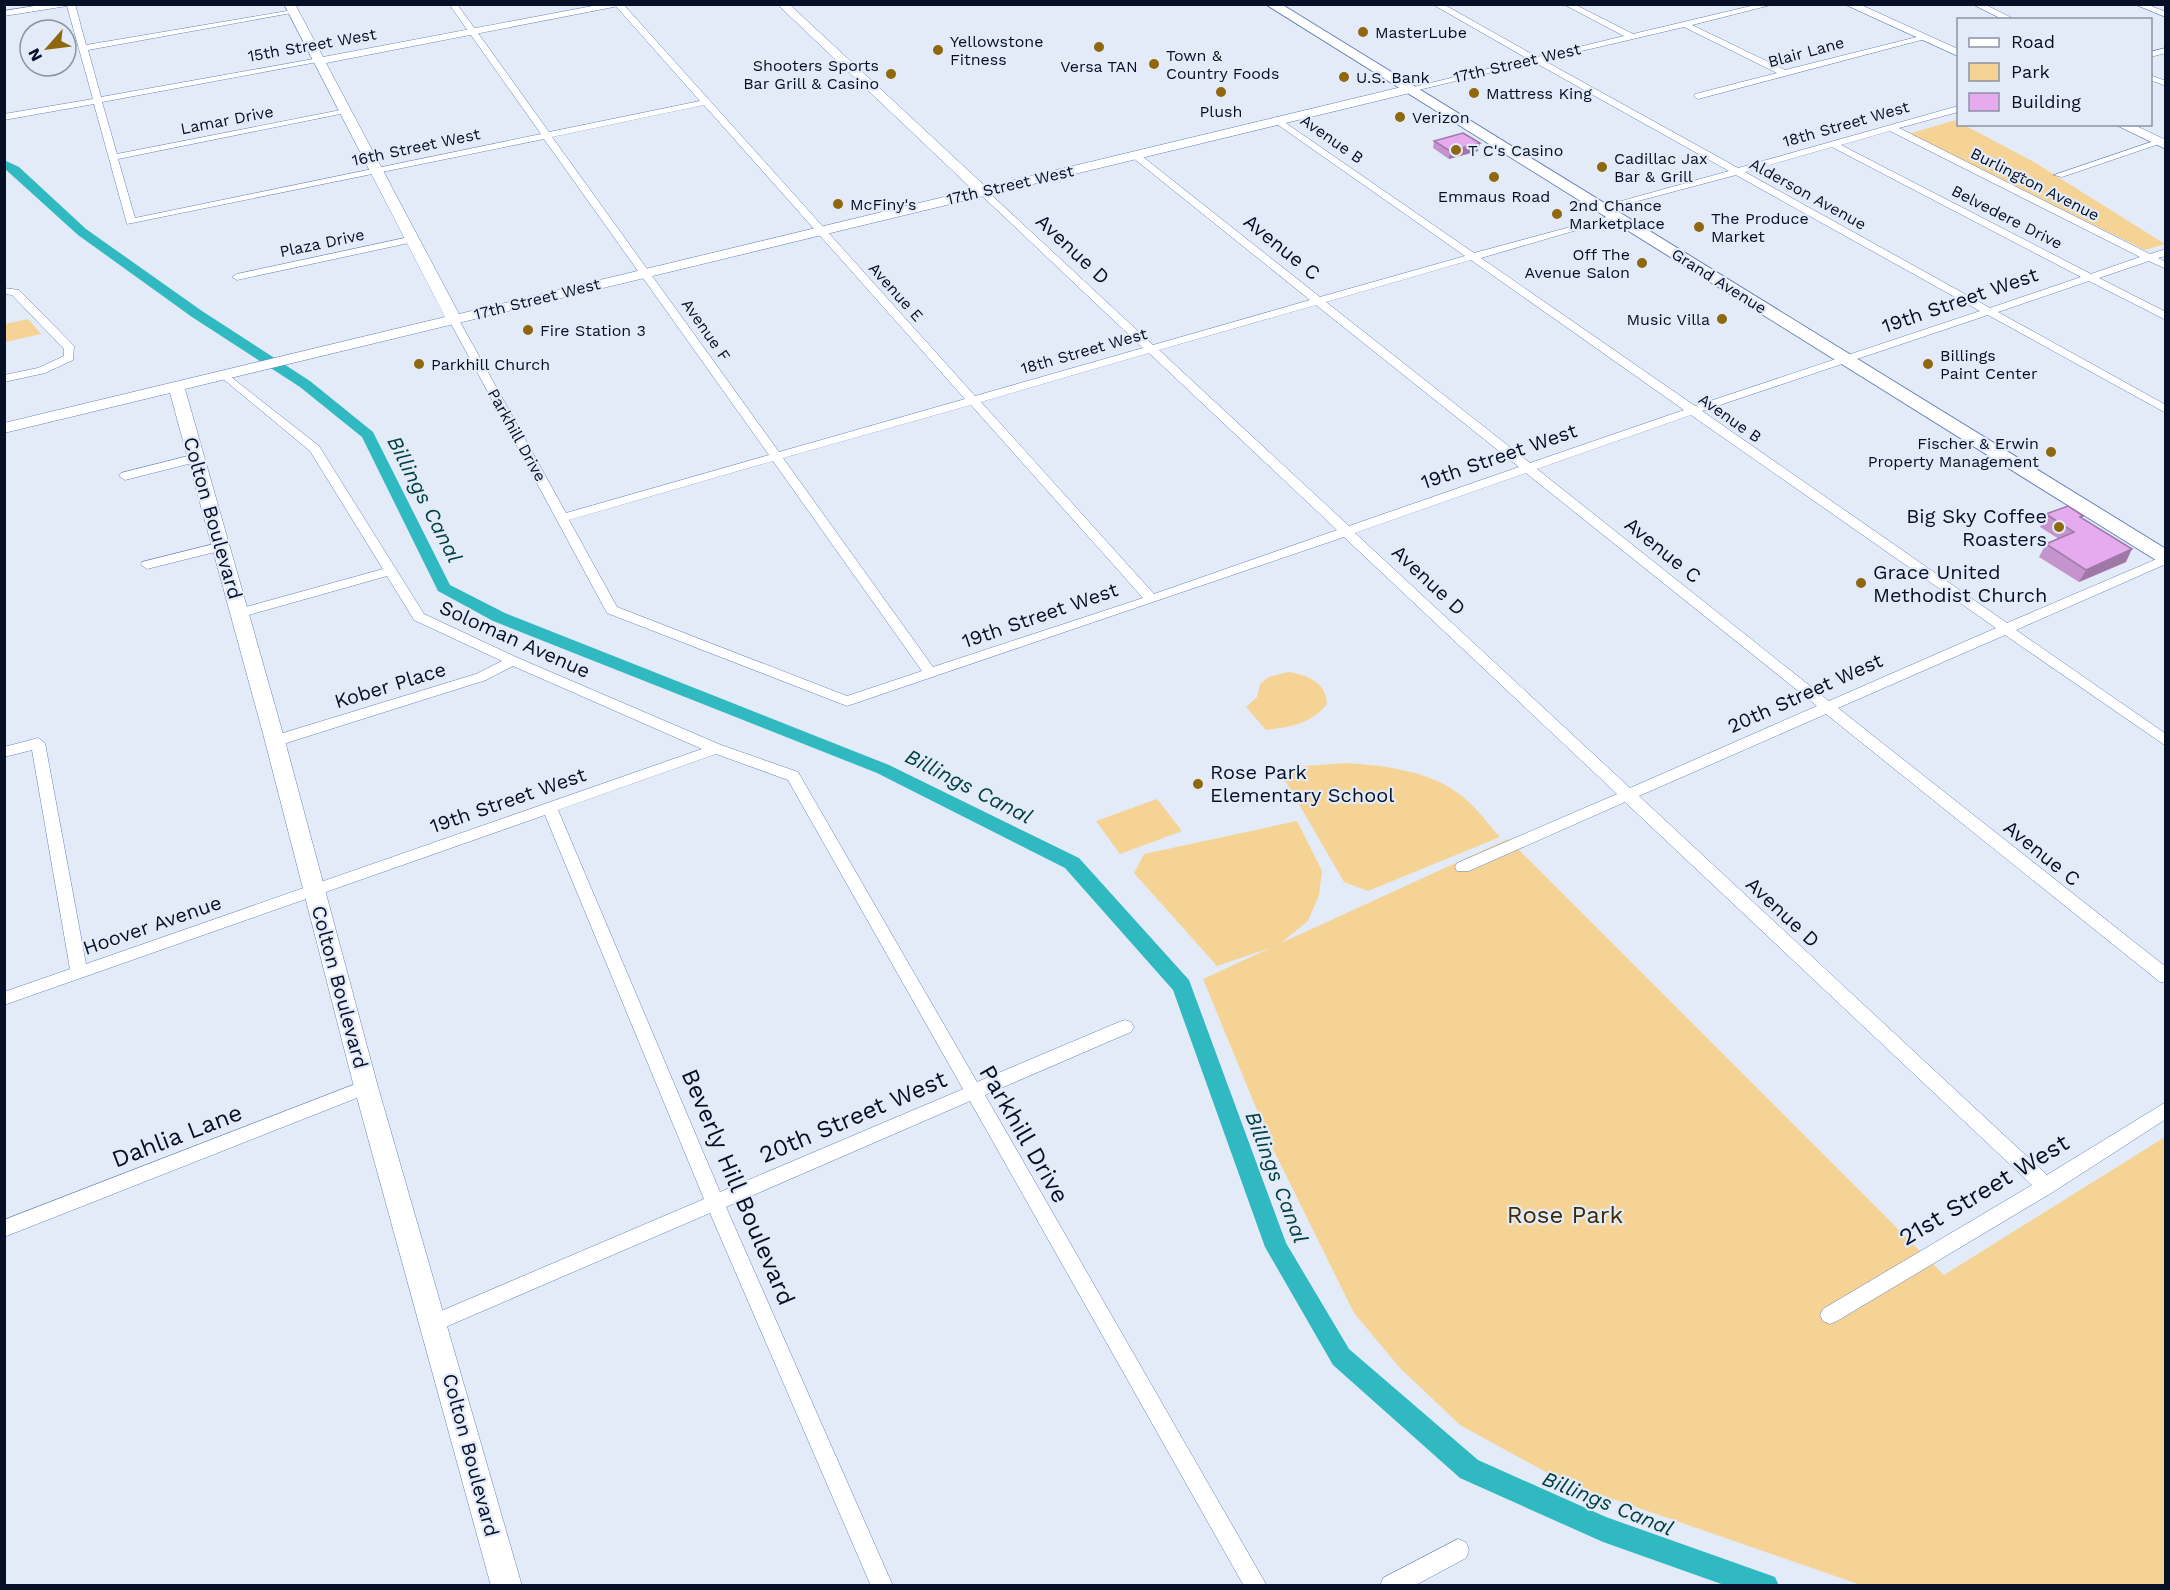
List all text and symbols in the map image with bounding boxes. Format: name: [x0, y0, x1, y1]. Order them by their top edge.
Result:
north arrow: [18, 18, 78, 78]
legend: [1957, 18, 2152, 126]
place label: MasterLube: [1375, 23, 1467, 42]
street label: 15th Street West: [246, 24, 378, 66]
marker: MasterLube: [1356, 25, 1370, 39]
text: Road: [2011, 31, 2055, 52]
place label: Yellowstone Fitness: [950, 32, 1043, 69]
street label: Blair Lane: [1766, 33, 1846, 71]
street label: 17th Street West: [1452, 39, 1583, 87]
marker: Versa TAN: [1092, 40, 1106, 54]
marker: Yellowstone Fitness: [931, 43, 945, 57]
text: N: [24, 45, 46, 65]
place label: Town & Country Foods: [1166, 46, 1279, 83]
place label: Shooters Sports Bar Grill & Casino: [743, 56, 879, 93]
place label: Versa TAN: [1060, 57, 1138, 76]
marker: Town & Country Foods: [1147, 57, 1161, 71]
text: Park: [2011, 61, 2050, 82]
marker: Shooters Sports Bar Grill & Casino: [884, 67, 898, 81]
place label: U.S. Bank: [1356, 68, 1430, 87]
marker: U.S. Bank: [1337, 70, 1351, 84]
place label: Mattress King: [1486, 84, 1592, 103]
marker: Plush: [1214, 85, 1228, 99]
marker: Mattress King: [1467, 86, 1481, 100]
text: Building: [2011, 91, 2081, 112]
street label: 18th Street West: [1781, 97, 1912, 151]
street label: Lamar Drive: [179, 102, 275, 138]
place label: Plush: [1200, 102, 1242, 121]
place label: Verizon: [1412, 108, 1470, 127]
street label: Avenue B: [1297, 110, 1367, 168]
marker: Verizon: [1393, 110, 1407, 124]
street label: 16th Street West: [350, 124, 482, 170]
place label: T C's Casino: [1468, 141, 1563, 160]
marker: T C's Casino: [1449, 143, 1463, 157]
street label: Burlington Avenue: [1967, 143, 2103, 225]
place label: Cadillac Jax Bar & Grill: [1614, 149, 1708, 186]
street label: Alderson Avenue: [1746, 154, 1870, 234]
marker: Cadillac Jax Bar & Grill: [1595, 160, 1609, 174]
street label: 17th Street West: [945, 161, 1076, 209]
marker: Emmaus Road: [1487, 170, 1501, 184]
street label: Belvedere Drive: [1948, 181, 2066, 253]
place label: Emmaus Road: [1438, 187, 1550, 206]
place label: McFiny's: [850, 195, 916, 214]
place label: 2nd Chance Marketplace: [1569, 196, 1665, 233]
marker: McFiny's: [831, 197, 845, 211]
marker: 2nd Chance Marketplace: [1550, 207, 1564, 221]
street label: Avenue D: [1031, 209, 1115, 289]
street label: Avenue C: [1239, 209, 1325, 285]
place label: The Produce Market: [1711, 209, 1809, 246]
marker: The Produce Market: [1692, 220, 1706, 234]
street label: Plaza Drive: [278, 225, 366, 261]
street label: Grand Avenue: [1668, 244, 1770, 318]
place label: Off The Avenue Salon: [1524, 245, 1630, 282]
marker: Off The Avenue Salon: [1635, 256, 1649, 270]
street label: Avenue E: [865, 259, 927, 325]
street label: 19th Street West: [1879, 262, 2042, 338]
street label: 17th Street West: [472, 274, 603, 324]
street label: Avenue F: [678, 295, 735, 365]
place label: Music Villa: [1627, 310, 1710, 329]
marker: Music Villa: [1715, 312, 1729, 326]
place label: Fire Station 3: [540, 321, 646, 340]
marker: Fire Station 3: [521, 323, 535, 337]
street label: 18th Street West: [1019, 324, 1150, 378]
place label: Billings Paint Center: [1940, 346, 2038, 383]
place label: Parkhill Church: [431, 355, 550, 374]
marker: Parkhill Church: [412, 357, 426, 371]
marker: Billings Paint Center: [1921, 357, 1935, 371]
street label: Parkhill Drive: [484, 385, 550, 485]
street label: Avenue B: [1695, 389, 1765, 447]
street label: 19th Street West: [1418, 418, 1581, 494]
water label: Billings Canal: [382, 431, 468, 567]
street label: Colton Boulevard: [178, 434, 248, 602]
place label: Fischer & Erwin Property Management: [1868, 434, 2039, 471]
marker: Fischer & Erwin Property Management: [2044, 445, 2058, 459]
place label: Big Sky Coffee Roasters: [1906, 504, 2047, 551]
street label: Avenue C: [1620, 512, 1706, 588]
marker: Big Sky Coffee Roasters: [2052, 520, 2066, 534]
street label: Avenue D: [1387, 540, 1471, 620]
place label: Grace United Methodist Church: [1873, 560, 2047, 607]
marker: Grace United Methodist Church: [1854, 576, 1868, 590]
street label: 19th Street West: [959, 577, 1122, 653]
street label: Soloman Avenue: [436, 595, 594, 683]
street label: 20th Street West: [1724, 648, 1887, 738]
street label: Kober Place: [331, 657, 449, 713]
water label: Billings Canal: [901, 743, 1037, 829]
place label: Rose Park Elementary School: [1210, 760, 1394, 807]
street label: 19th Street West: [427, 762, 590, 838]
marker: Rose Park Elementary School: [1191, 777, 1205, 791]
street label: Avenue C: [1999, 815, 2085, 891]
street label: Avenue D: [1741, 872, 1825, 952]
street label: Hoover Avenue: [80, 890, 224, 960]
street label: Colton Boulevard: [307, 903, 373, 1071]
street label: Parkhill Drive: [973, 1060, 1075, 1208]
street label: Beverly Hill Boulevard: [675, 1065, 801, 1309]
street label: 20th Street West: [755, 1065, 951, 1169]
street label: Dahlia Lane: [108, 1098, 246, 1174]
water label: Billings Canal: [1240, 1108, 1314, 1246]
street label: 21st Street West: [1894, 1128, 2074, 1252]
park label: Rose Park: [1507, 1201, 1624, 1229]
street label: Colton Boulevard: [438, 1371, 504, 1539]
water label: Billings Canal: [1539, 1465, 1677, 1541]

